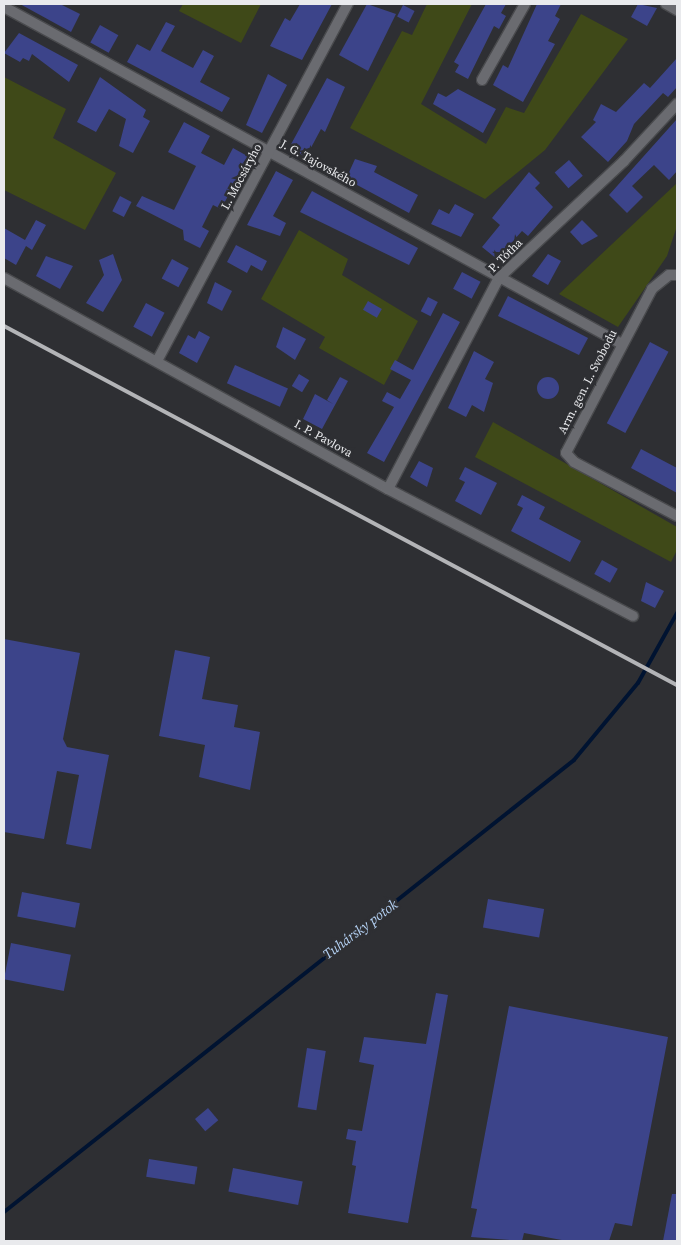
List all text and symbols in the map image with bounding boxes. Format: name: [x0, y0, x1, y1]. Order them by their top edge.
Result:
street label: J. G. Tajovského: [277, 137, 359, 191]
street label: L. Mocsáryho: [219, 142, 265, 212]
street label: P. Tótha: [486, 236, 526, 276]
street label: Arm. gen. L. Svobodu: [555, 327, 621, 437]
street label: I. P. Pavlova: [292, 417, 354, 461]
water label: Tuhársky potok: [319, 896, 401, 962]

